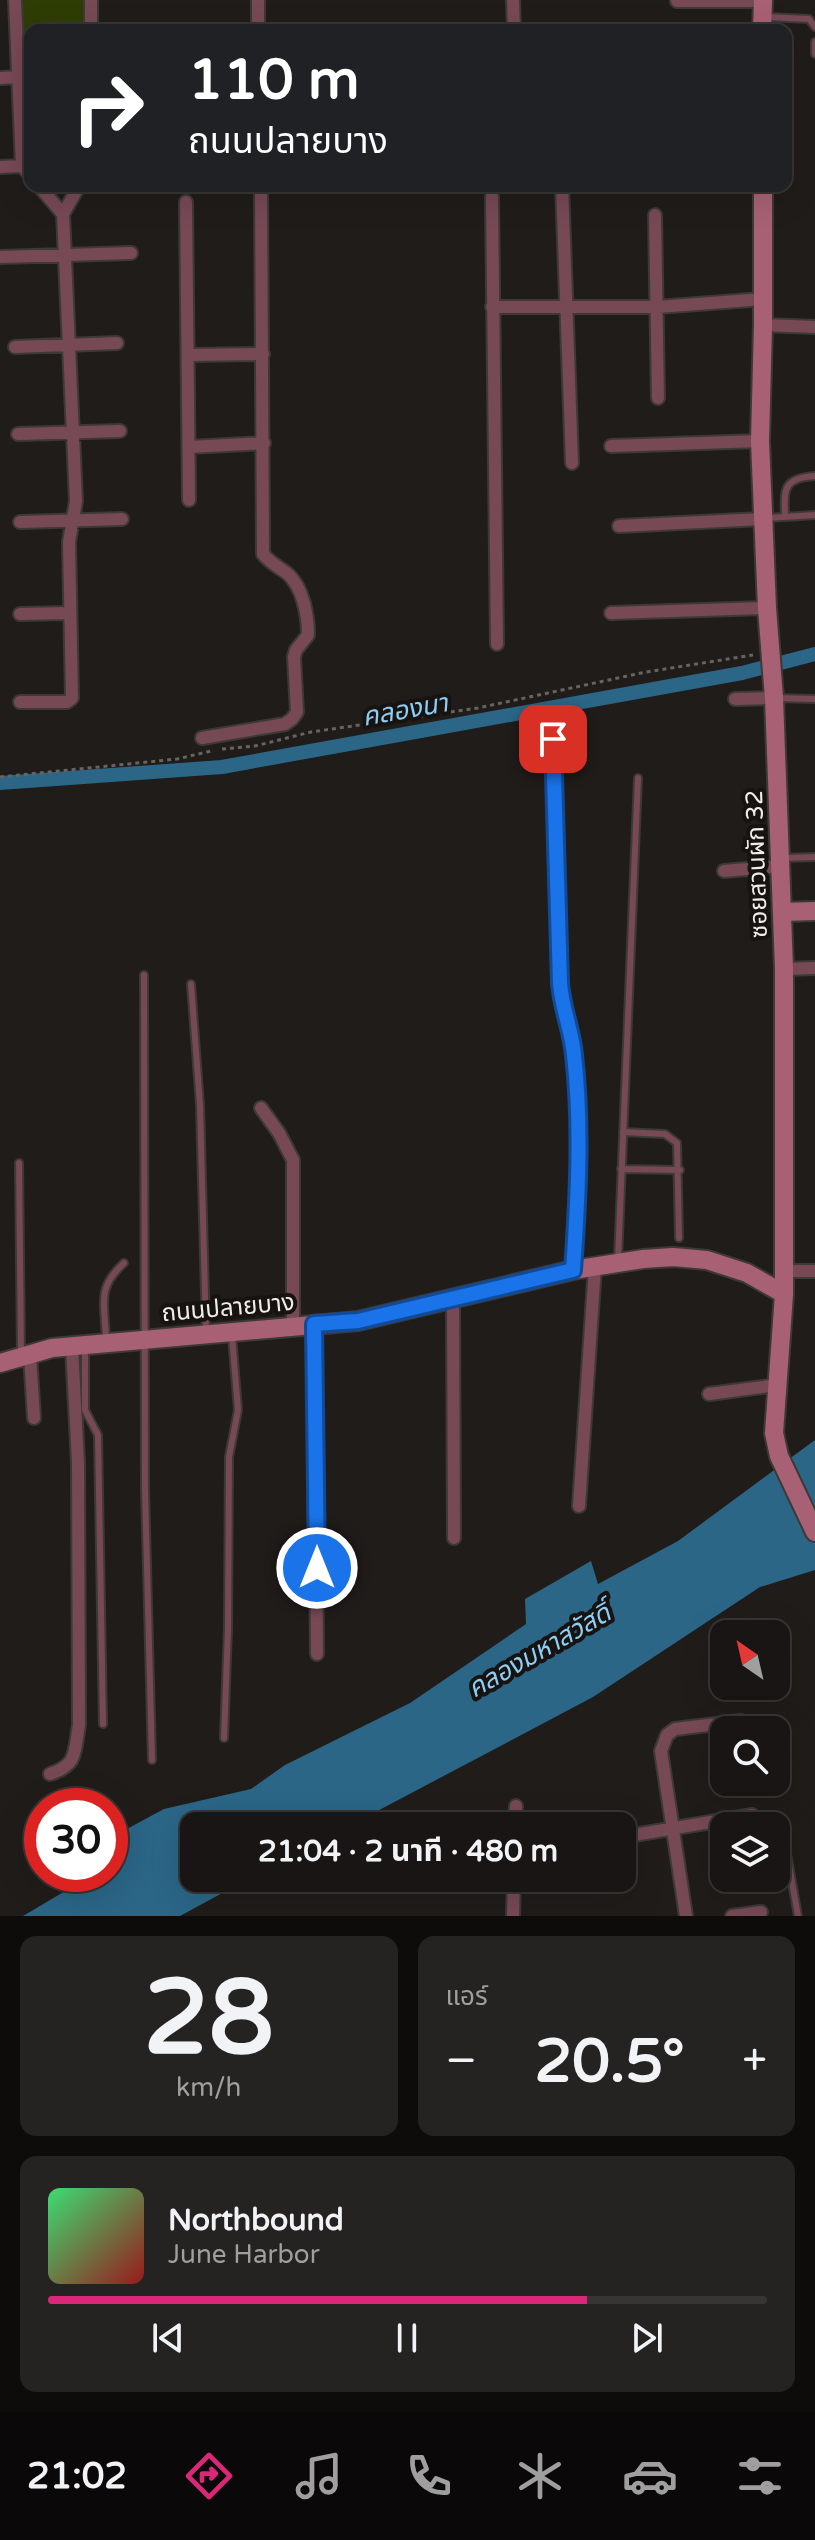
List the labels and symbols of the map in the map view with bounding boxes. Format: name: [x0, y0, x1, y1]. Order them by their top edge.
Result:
water label: คลองนา: [360, 687, 452, 733]
pin: [519, 705, 587, 773]
street label: ซอยสวนผัก 32: [740, 790, 774, 938]
street label: ถนนปลายบาง: [160, 1288, 296, 1328]
position arrow: [275, 1526, 359, 1610]
water label: คลองมหาสวัสดิ์: [462, 1594, 622, 1704]
north arrow: [710, 1620, 790, 1700]
speed limit sign: 30: [24, 1788, 128, 1892]

